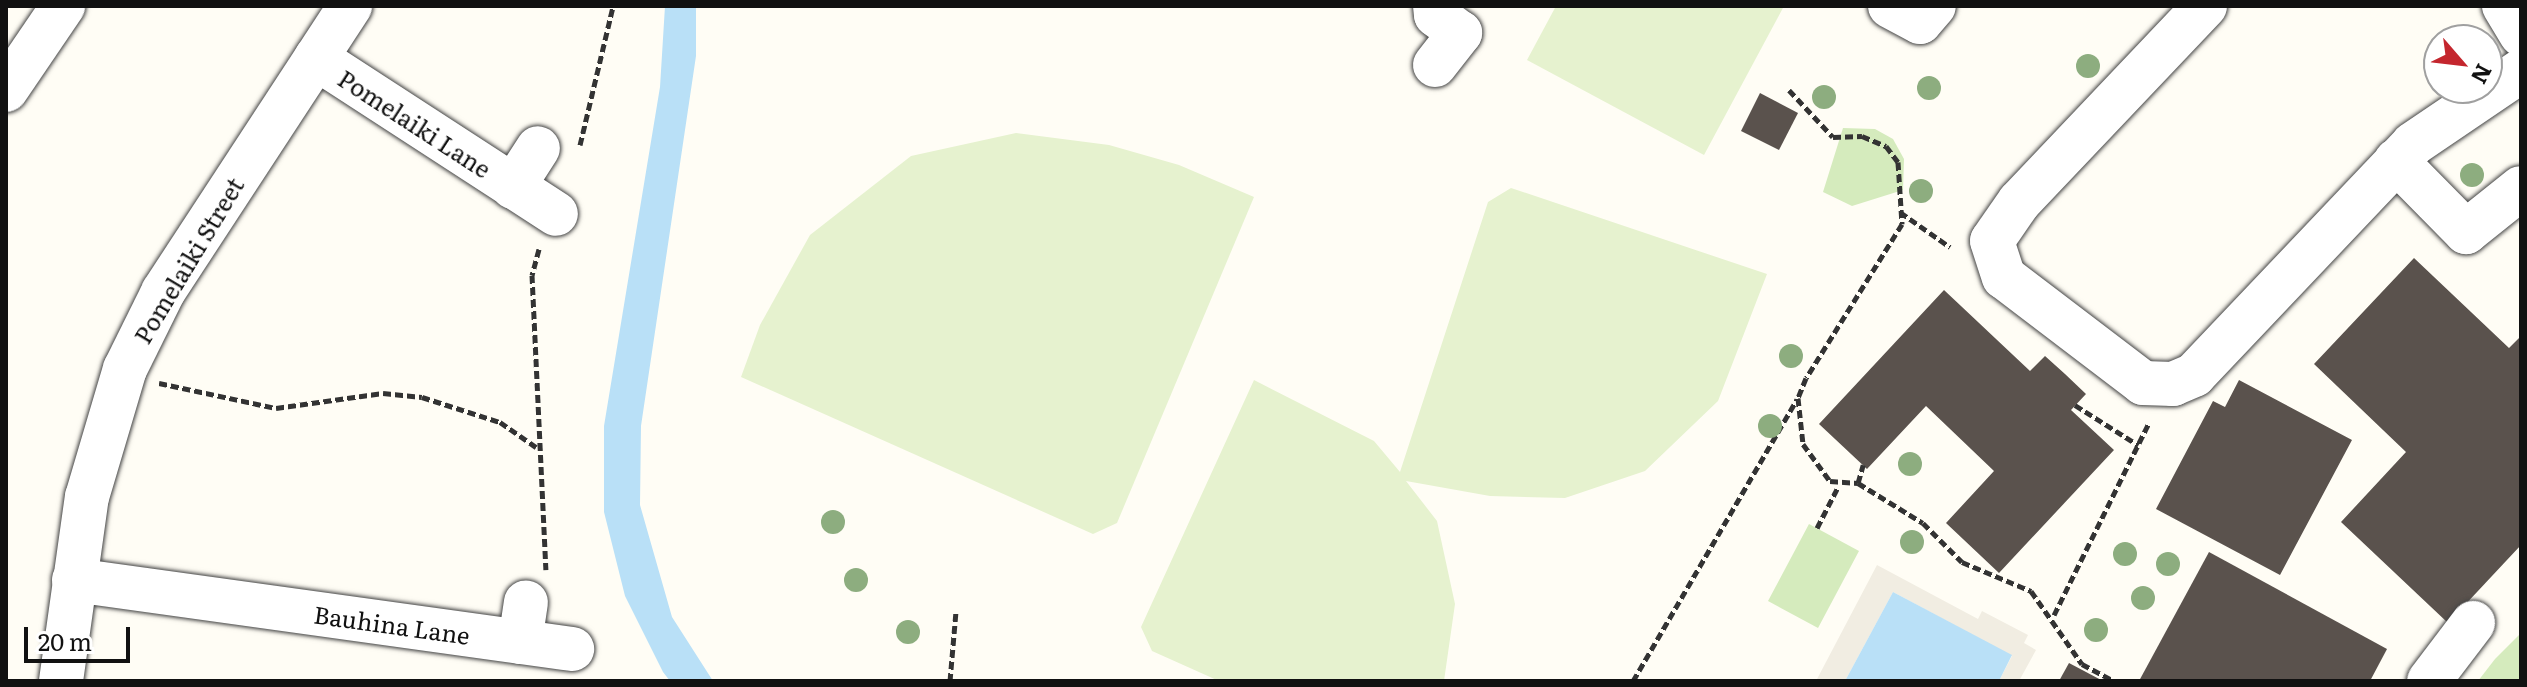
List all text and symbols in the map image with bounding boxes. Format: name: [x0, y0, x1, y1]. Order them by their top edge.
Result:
north arrow: [2423, 24, 2503, 104]
text: N: [2464, 59, 2502, 90]
street label: Pomelaiki Lane: [333, 63, 497, 183]
street label: Pomelaiki Street: [127, 172, 249, 348]
street label: Bauhina Lane: [312, 599, 472, 649]
scale bar: [28, 611, 134, 661]
text: 20 m: [38, 623, 92, 658]

